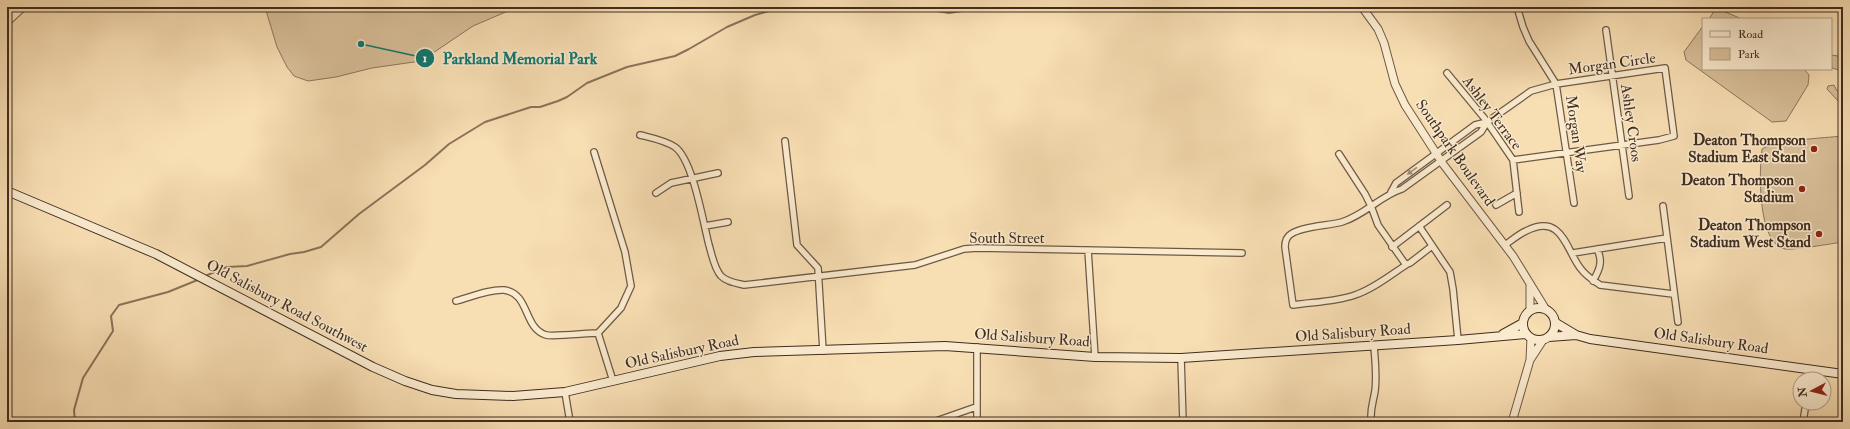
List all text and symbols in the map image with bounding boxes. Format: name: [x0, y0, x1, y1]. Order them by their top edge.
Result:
legend: [1702, 18, 1832, 70]
text: Road: [1738, 27, 1763, 42]
callout: Parkland Memorial Park: [415, 44, 605, 72]
text: Park: [1738, 47, 1760, 62]
street label: Morgan Circle: [1567, 48, 1657, 80]
text: Parkland Memorial Park: [443, 49, 598, 69]
text: 1: [423, 51, 427, 66]
street label: Ashley Terrace: [1457, 72, 1526, 154]
street label: Ashley Croos: [1616, 82, 1646, 163]
street label: Morgan Way: [1561, 94, 1591, 174]
street label: Southpark Boulevard: [1410, 96, 1499, 211]
place label: Deaton Thompson Stadium East Stand: [1688, 131, 1807, 167]
marker: Deaton Thompson Stadium East Stand: [1809, 144, 1819, 154]
one-way arrow: [1407, 167, 1417, 175]
place label: Deaton Thompson Stadium: [1681, 171, 1794, 207]
marker: Deaton Thompson Stadium: [1797, 184, 1807, 194]
place label: Deaton Thompson Stadium West Stand: [1690, 216, 1812, 252]
street label: South Street: [969, 229, 1045, 248]
marker: Deaton Thompson Stadium West Stand: [1814, 229, 1824, 239]
street label: Old Salisbury Road Southwest: [203, 255, 371, 357]
street label: Old Salisbury Road: [1295, 319, 1412, 347]
street label: Old Salisbury Road: [974, 324, 1091, 352]
street label: Old Salisbury Road: [1652, 324, 1770, 359]
street label: Old Salisbury Road: [623, 331, 741, 373]
north arrow: [1792, 371, 1832, 411]
text: N: [1795, 385, 1810, 399]

